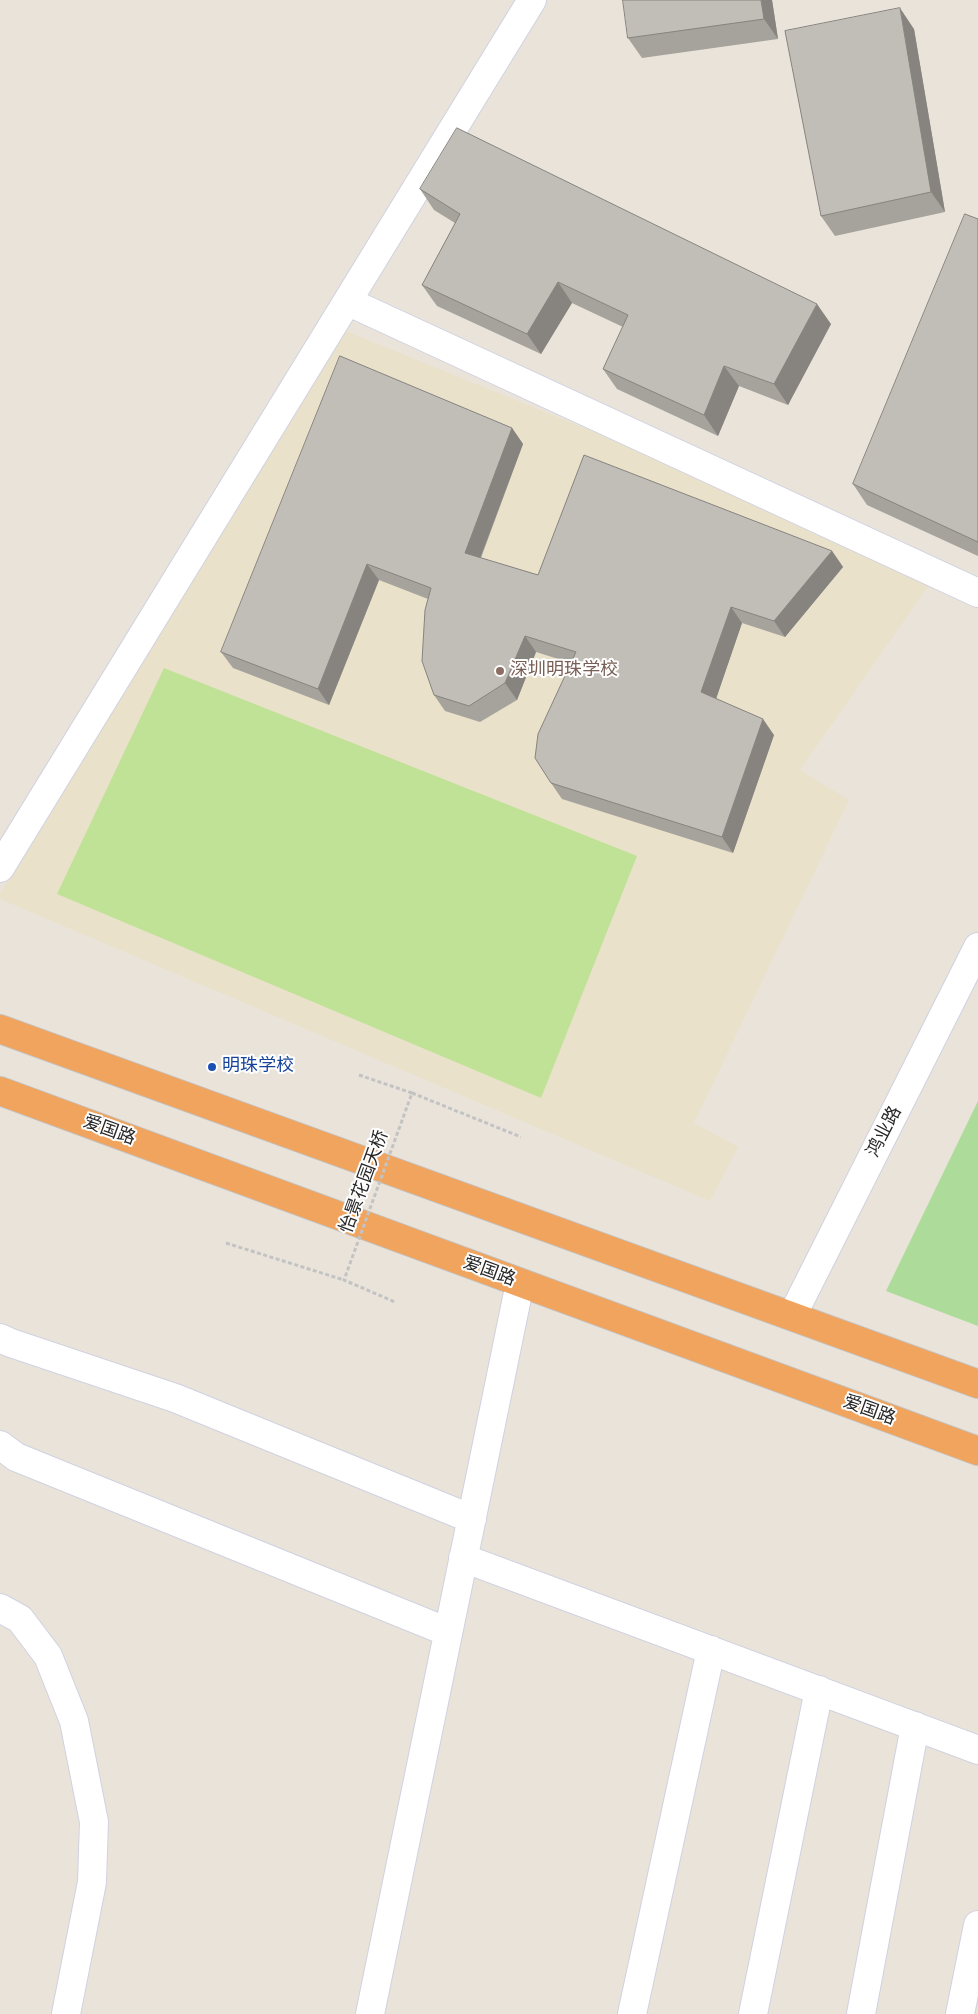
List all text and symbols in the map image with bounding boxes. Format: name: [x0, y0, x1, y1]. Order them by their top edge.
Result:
place label: 深圳明珠学校: [510, 660, 618, 682]
marker: 深圳明珠学校: [494, 665, 506, 677]
place label: 明珠学校: [222, 1056, 294, 1078]
marker: 明珠学校: [206, 1061, 218, 1073]
street label: 鸿业路: [863, 1103, 907, 1161]
street label: 爱国路: [80, 1112, 138, 1150]
street label: 怡景花园天桥: [336, 1128, 394, 1236]
street label: 爱国路: [460, 1253, 518, 1291]
street label: 爱国路: [840, 1392, 898, 1430]

